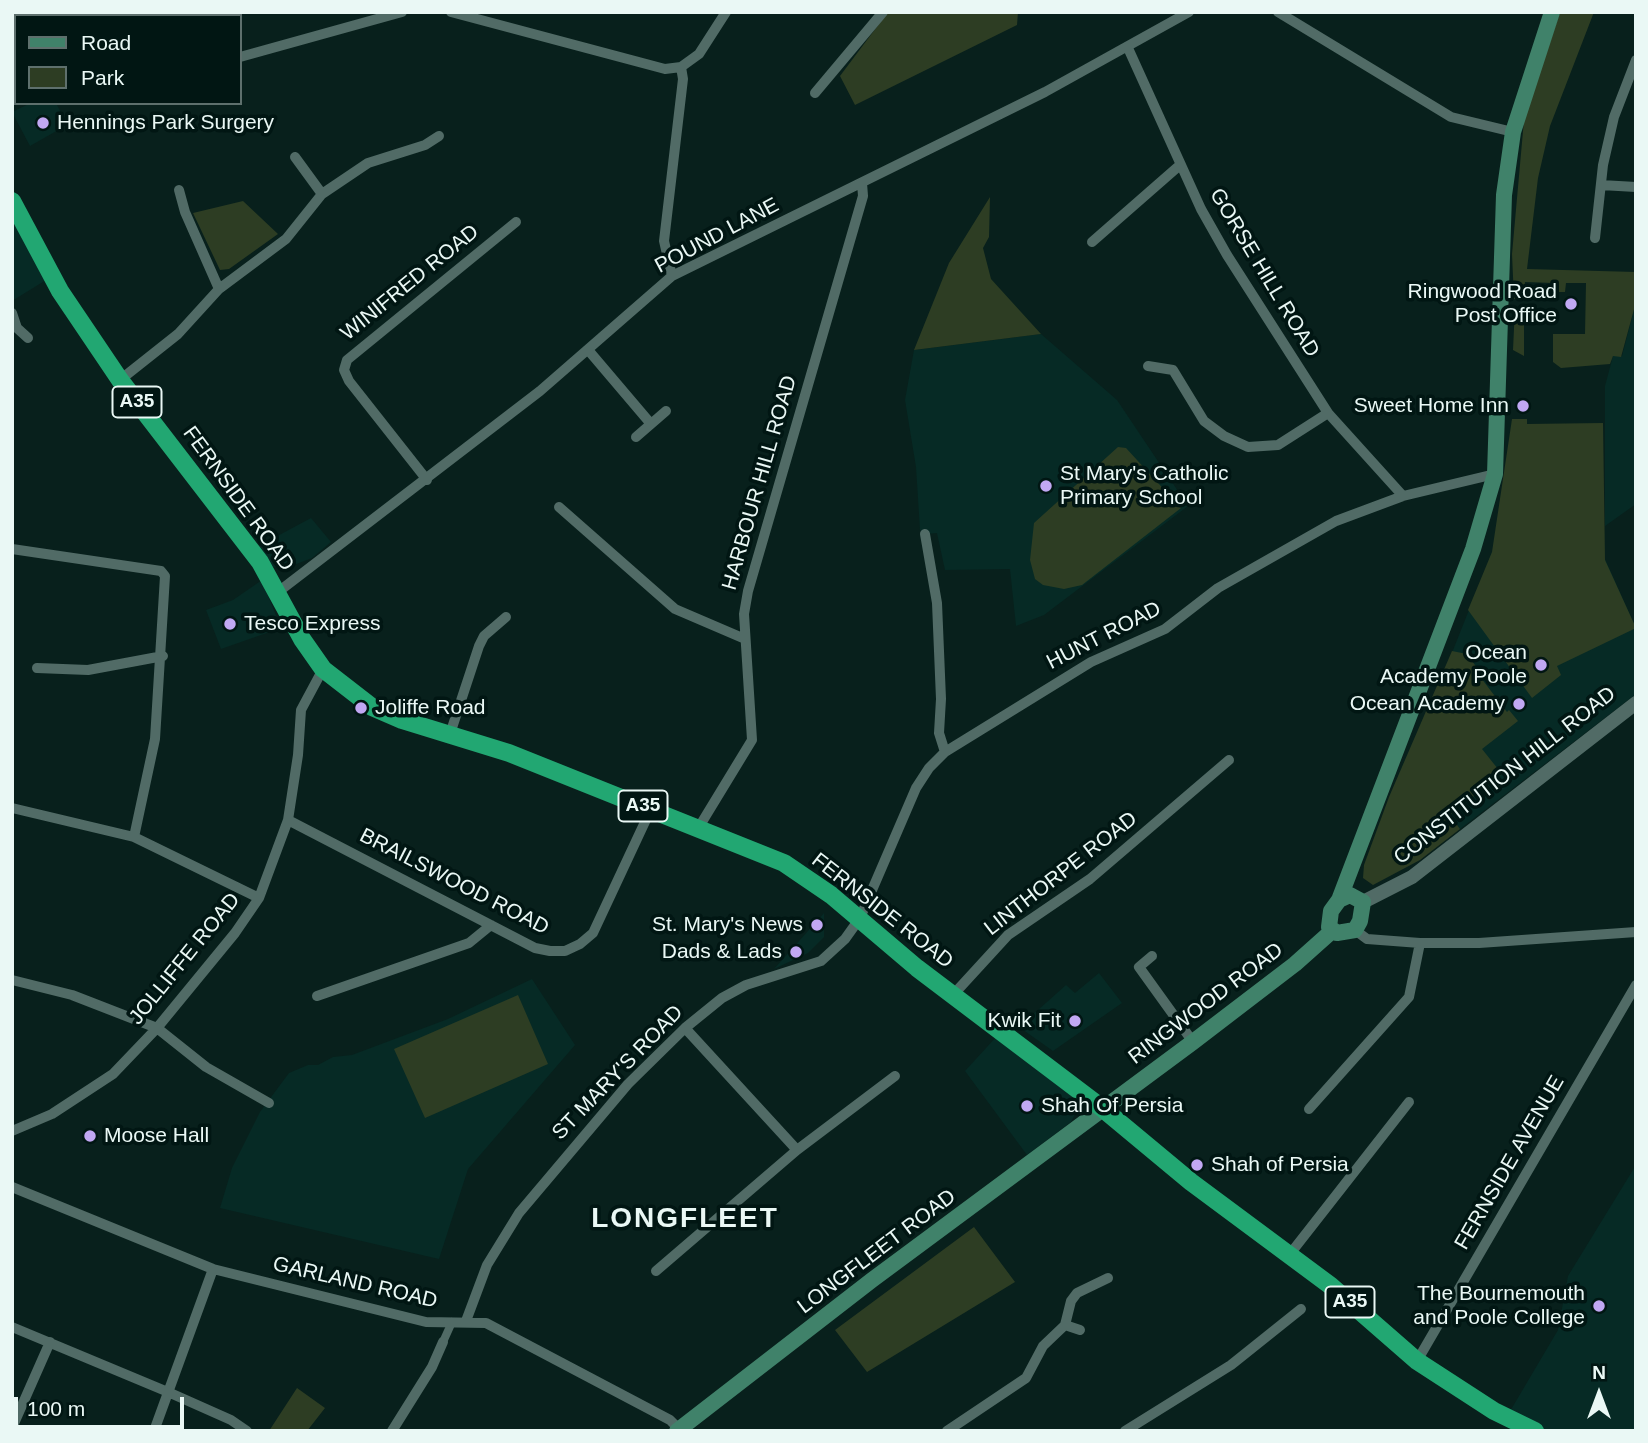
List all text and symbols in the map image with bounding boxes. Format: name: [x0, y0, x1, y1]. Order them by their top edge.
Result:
legend: [14, 14, 242, 105]
text: Road: [81, 31, 131, 54]
text: Park: [81, 66, 124, 89]
place label: Hennings Park Surgery: [57, 110, 274, 136]
marker: Hennings Park Surgery: [35, 115, 51, 131]
street label: GORSE HILL ROAD: [1204, 184, 1324, 362]
street label: POUND LANE: [651, 193, 783, 279]
street label: WINIFRED ROAD: [336, 220, 484, 346]
place label: Ringwood Road Post Office: [1408, 279, 1557, 329]
marker: Ringwood Road Post Office: [1563, 296, 1579, 312]
street label: HARBOUR HILL ROAD: [717, 373, 803, 593]
road number: A35: [113, 386, 162, 418]
place label: Sweet Home Inn: [1354, 393, 1509, 419]
marker: Sweet Home Inn: [1515, 398, 1531, 414]
street label: FERNSIDE ROAD: [177, 422, 299, 576]
place label: St Mary's Catholic Primary School: [1060, 461, 1229, 511]
marker: St Mary's Catholic Primary School: [1038, 478, 1054, 494]
street label: HUNT ROAD: [1043, 596, 1165, 676]
place label: Tesco Express: [244, 611, 381, 637]
marker: Tesco Express: [222, 616, 238, 632]
place label: Ocean Academy Poole: [1380, 640, 1527, 690]
marker: Ocean Academy Poole: [1533, 657, 1549, 673]
street label: CONSTITUTION HILL ROAD: [1389, 682, 1621, 870]
place label: Ocean Academy: [1350, 691, 1505, 717]
place label: Joliffe Road: [375, 695, 486, 721]
marker: Ocean Academy: [1511, 696, 1527, 712]
marker: Joliffe Road: [353, 700, 369, 716]
road number: A35: [618, 790, 668, 821]
street label: LINTHORPE ROAD: [980, 807, 1142, 941]
street label: BRAILSWOOD ROAD: [355, 823, 553, 941]
street label: FERNSIDE ROAD: [806, 848, 958, 974]
street label: JOLLIFFE ROAD: [124, 888, 246, 1030]
place label: St. Mary's News: [652, 912, 803, 938]
marker: St. Mary's News: [809, 917, 825, 933]
street label: RINGWOOD ROAD: [1124, 938, 1288, 1070]
place label: Dads & Lads: [662, 939, 782, 965]
marker: Dads & Lads: [788, 944, 804, 960]
street label: ST MARY'S ROAD: [547, 1000, 689, 1146]
place label: Kwik Fit: [988, 1008, 1061, 1034]
marker: Kwik Fit: [1067, 1013, 1083, 1029]
street label: FERNSIDE AVENUE: [1450, 1071, 1570, 1255]
place label: Shah Of Persia: [1041, 1093, 1183, 1119]
marker: Shah Of Persia: [1019, 1098, 1035, 1114]
place label: Moose Hall: [104, 1123, 209, 1149]
marker: Moose Hall: [82, 1128, 98, 1144]
place label: Shah of Persia: [1211, 1152, 1349, 1178]
marker: Shah of Persia: [1189, 1157, 1205, 1173]
street label: LONGFLEET ROAD: [793, 1184, 961, 1320]
district label: LONGFLEET: [592, 1202, 778, 1236]
street label: GARLAND ROAD: [270, 1252, 440, 1314]
place label: The Bournemouth and Poole College: [1413, 1281, 1585, 1331]
road number: A35: [1326, 1286, 1374, 1318]
marker: The Bournemouth and Poole College: [1591, 1298, 1607, 1314]
north arrow: [1564, 1359, 1634, 1429]
text: N: [1592, 1362, 1606, 1383]
scale bar: [18, 1384, 187, 1428]
text: 100 m: [27, 1397, 85, 1420]

